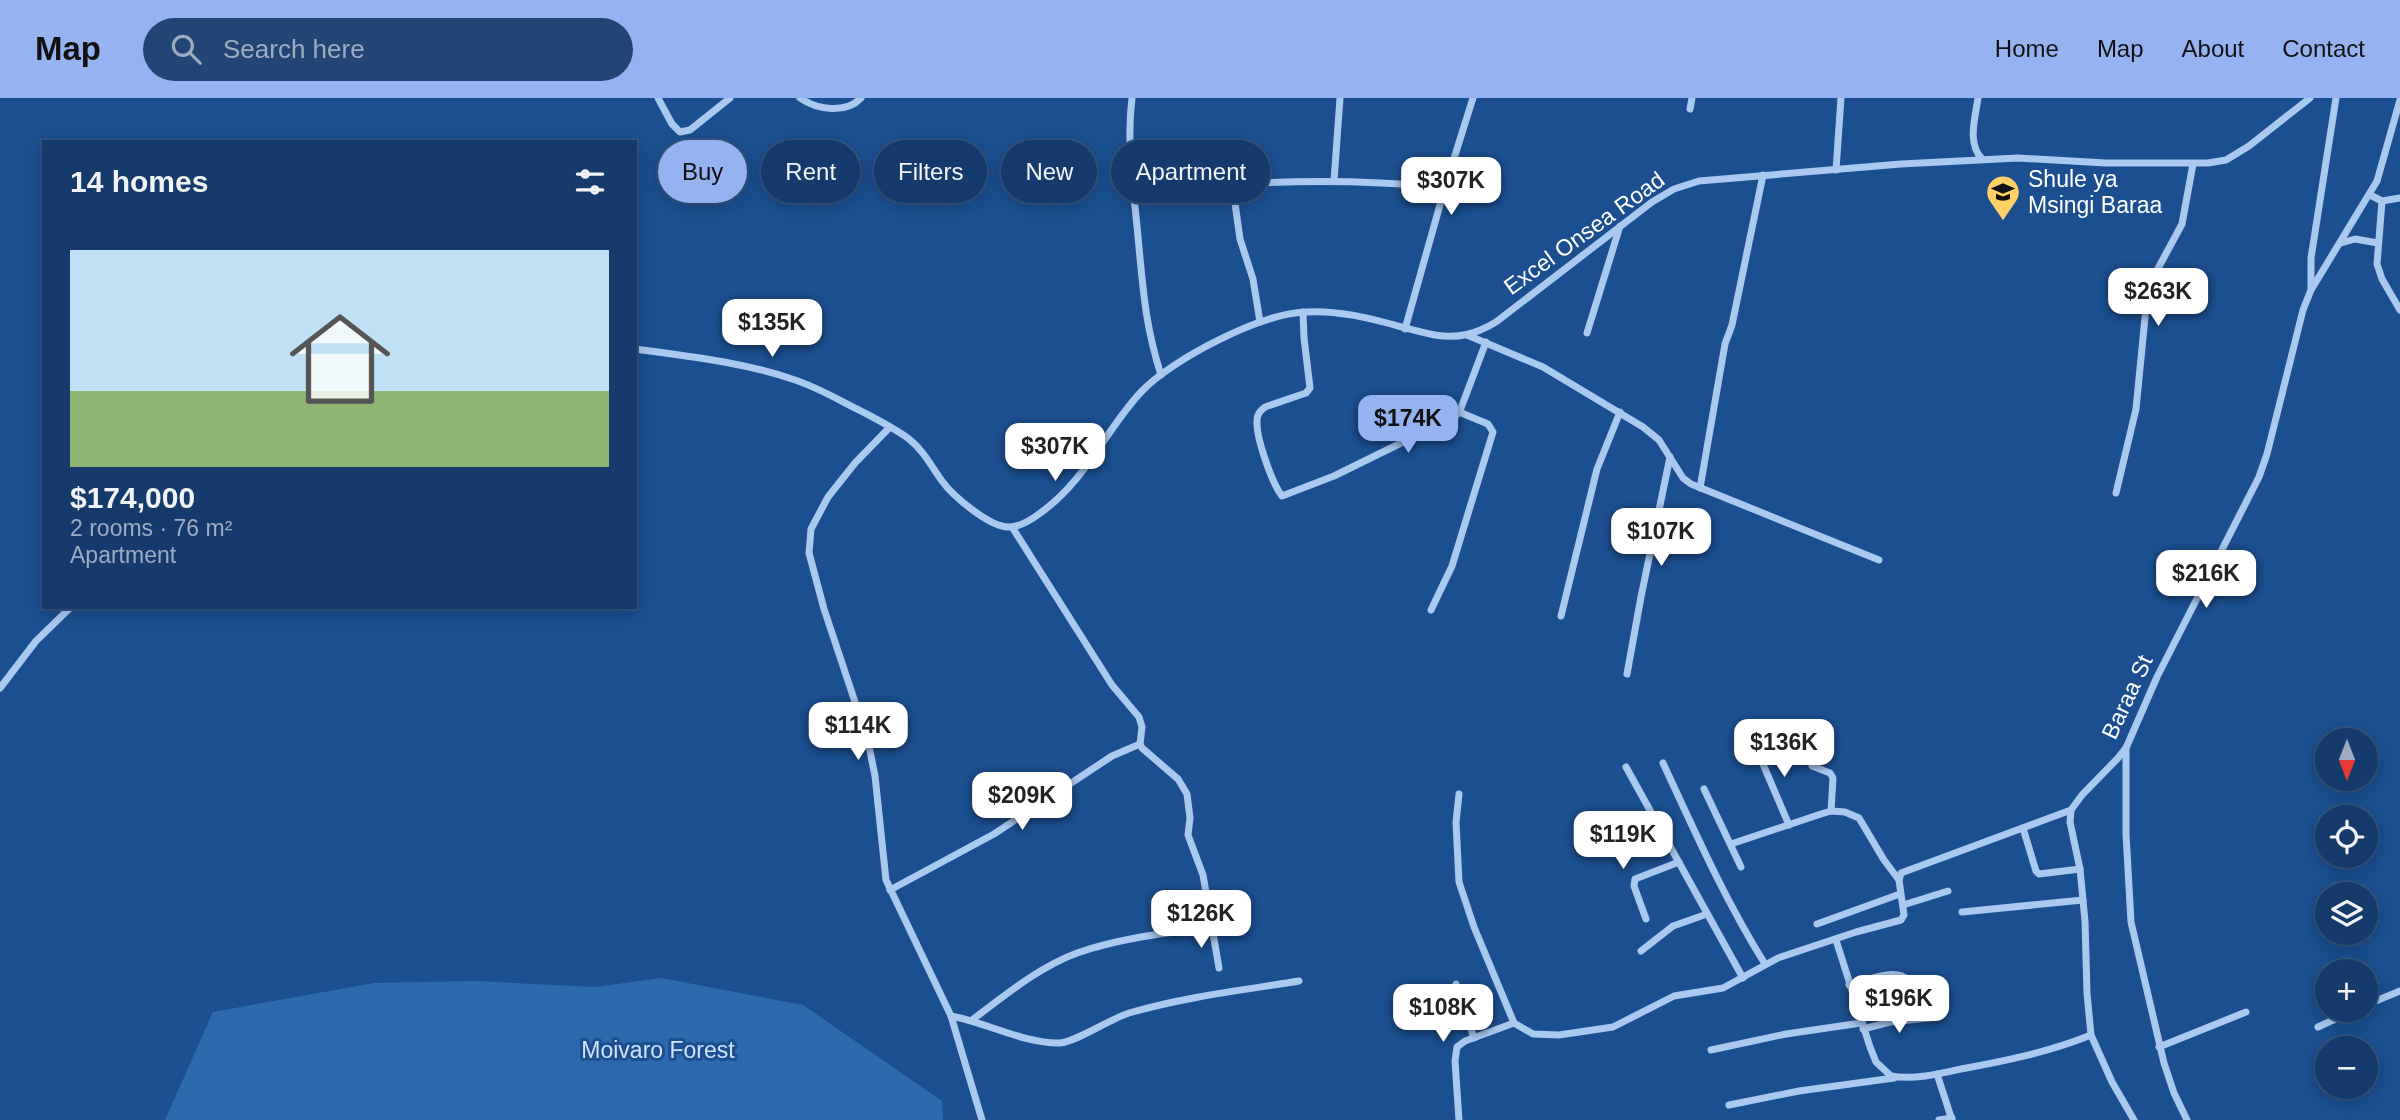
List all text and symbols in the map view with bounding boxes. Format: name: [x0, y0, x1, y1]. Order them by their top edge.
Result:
search box: [143, 18, 633, 81]
text: Map: [35, 30, 101, 67]
icon: search: [167, 30, 205, 68]
text: Search here: [223, 34, 365, 64]
text: Home: [1995, 35, 2059, 62]
text: Map: [2097, 35, 2144, 62]
text: About: [2182, 35, 2244, 62]
text: Contact: [2282, 35, 2365, 62]
chip: Buy: [658, 140, 747, 203]
chip: Rent: [761, 140, 860, 203]
chip: Filters: [874, 140, 987, 203]
chip: New: [1001, 140, 1097, 203]
chip: Apartment: [1111, 140, 1270, 203]
pin: $307K: [1402, 158, 1500, 217]
icon: filters: [571, 163, 609, 201]
text: 14 homes: [70, 165, 208, 198]
street label: Excel Onsea Road: [1499, 166, 1669, 300]
place label: Shule ya Msingi Baraa: [2028, 166, 2162, 218]
text: $307K: [1417, 167, 1485, 193]
school or university icon: Shule ya Msingi Baraa: [1984, 173, 2022, 222]
pin: $263K: [2109, 268, 2207, 328]
text: $263K: [2124, 278, 2192, 304]
icon: home: [277, 296, 403, 422]
pin: $135K: [723, 300, 821, 359]
text: $135K: [738, 309, 806, 335]
pin: $174K: [1359, 396, 1457, 455]
text: $174K: [1374, 405, 1442, 431]
pin: $307K: [1006, 424, 1104, 483]
text: $307K: [1021, 433, 1089, 459]
text: $174,000: [70, 481, 195, 514]
pin: $107K: [1612, 508, 1710, 568]
text: 2 rooms · 76 m²: [70, 515, 232, 541]
text: $107K: [1627, 518, 1695, 544]
text: Apartment: [70, 542, 176, 568]
pin: $216K: [2157, 550, 2255, 610]
text: $216K: [2172, 560, 2240, 586]
street label: Baraa St: [2096, 650, 2158, 743]
pin: $114K: [809, 702, 907, 762]
text: $114K: [825, 712, 891, 738]
pin: $136K: [1735, 720, 1833, 779]
north arrow: [2315, 728, 2378, 791]
map controls: [2315, 728, 2378, 1099]
text: $136K: [1750, 729, 1818, 755]
pin: $209K: [973, 772, 1071, 832]
text: $209K: [988, 782, 1056, 808]
button: locate: [2315, 805, 2378, 868]
pin: $119K: [1574, 812, 1672, 871]
text: $119K: [1590, 821, 1656, 847]
button: layers: [2315, 882, 2378, 945]
pin: $126K: [1152, 890, 1250, 950]
text: $126K: [1167, 900, 1235, 926]
button: +: [2315, 959, 2378, 1022]
pin: $196K: [1850, 976, 1948, 1035]
pin: $108K: [1394, 984, 1492, 1044]
text: $196K: [1865, 985, 1933, 1011]
text: $108K: [1409, 994, 1477, 1020]
button: −: [2315, 1036, 2378, 1099]
park label: Moivaro Forest: [581, 1037, 735, 1063]

